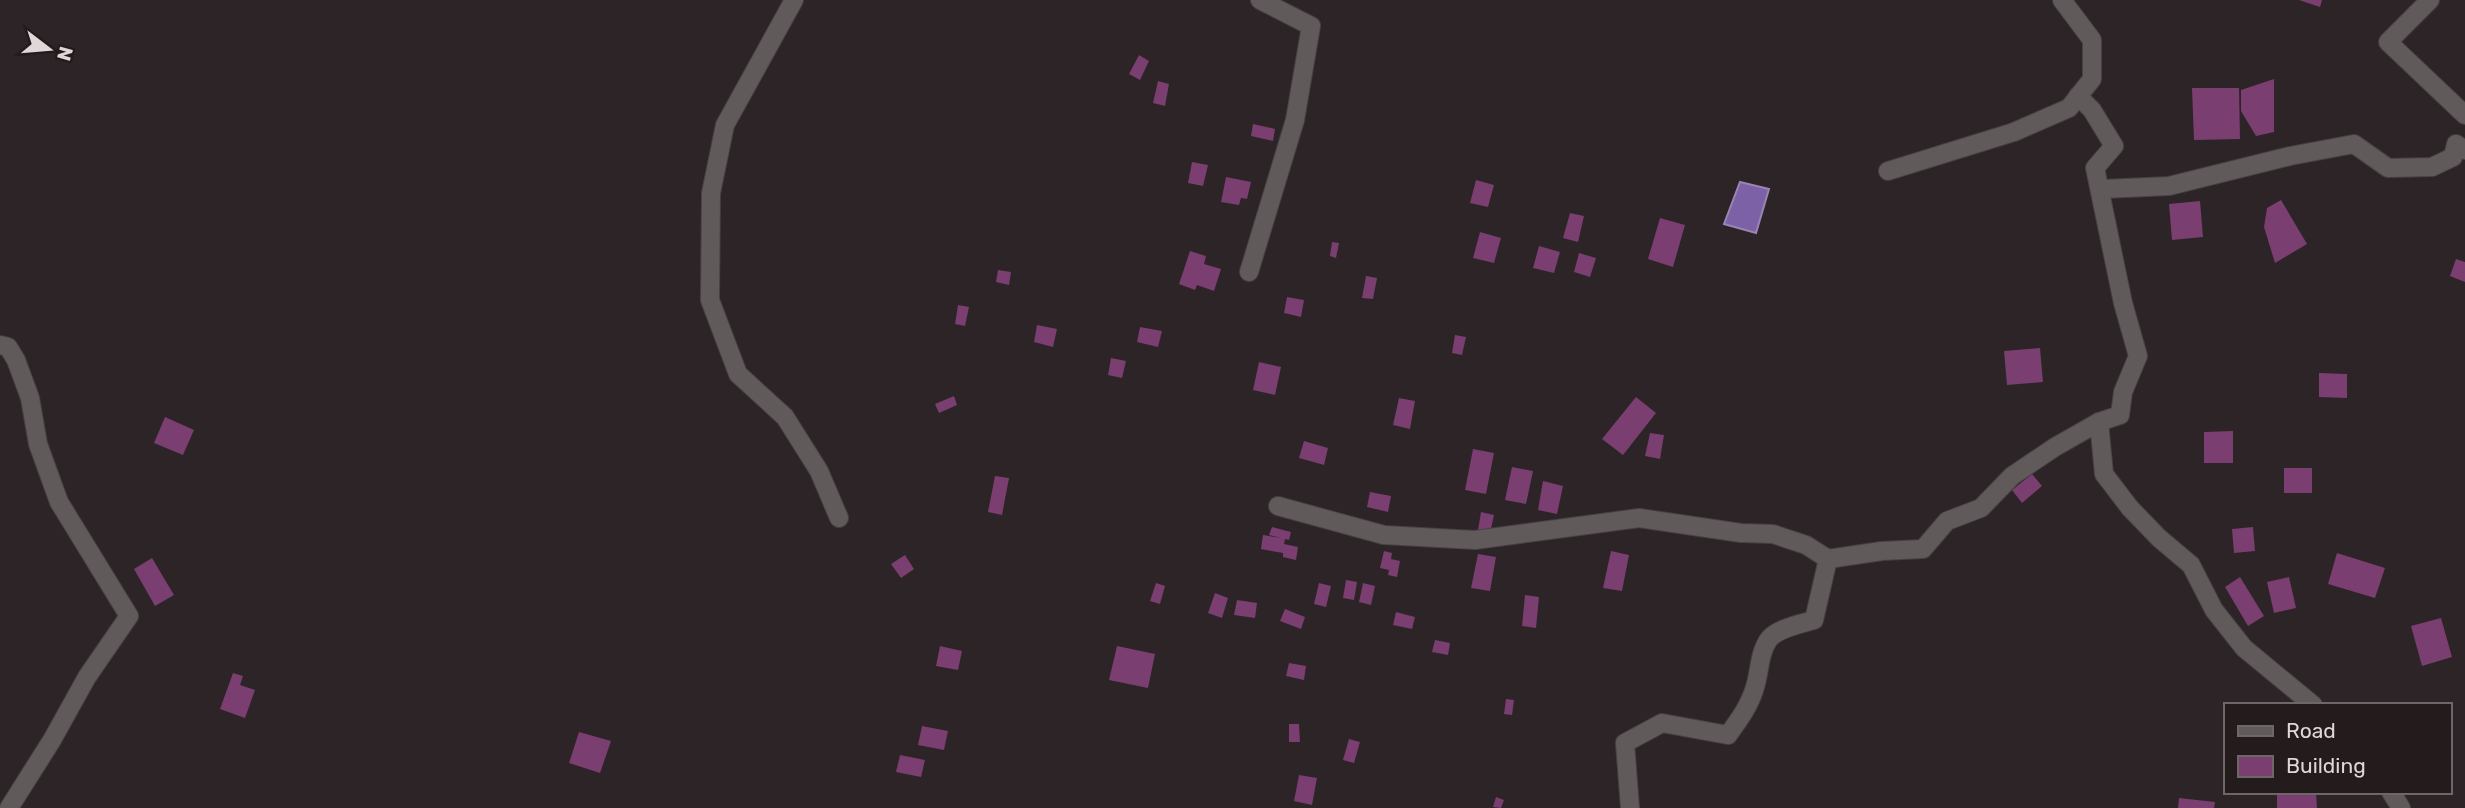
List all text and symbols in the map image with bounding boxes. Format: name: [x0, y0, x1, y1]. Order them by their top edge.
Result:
north arrow: [14, 14, 84, 84]
text: N: [52, 44, 78, 63]
legend: [2224, 703, 2451, 794]
text: Road: [2286, 718, 2336, 743]
text: Building: [2286, 753, 2366, 778]

